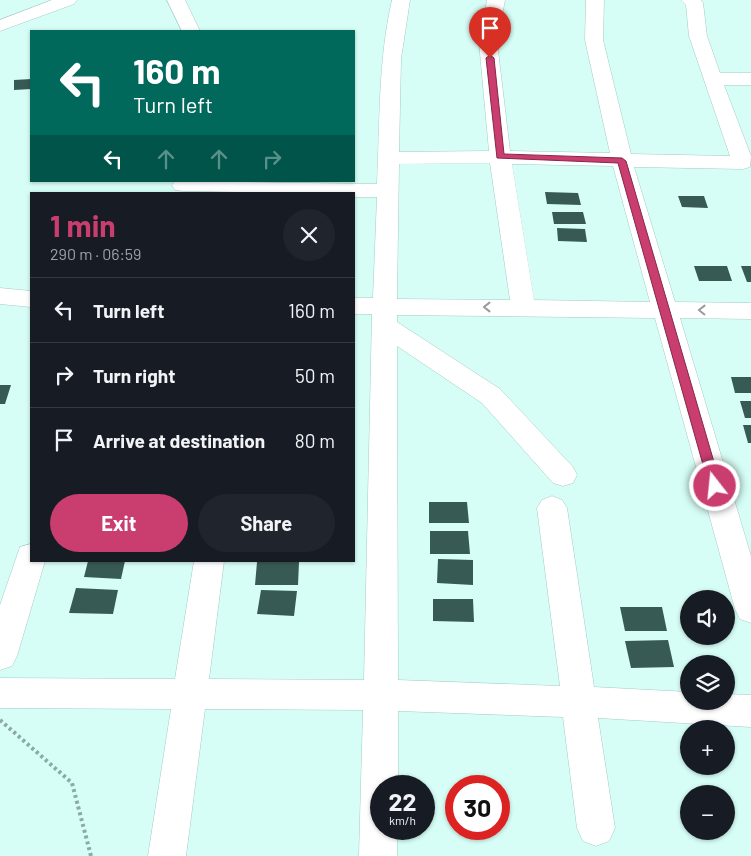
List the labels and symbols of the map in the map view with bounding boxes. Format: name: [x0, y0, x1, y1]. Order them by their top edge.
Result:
pin: [469, 7, 511, 58]
one-way arrow: [483, 302, 491, 312]
one-way arrow: [698, 305, 706, 316]
position arrow: [688, 459, 740, 511]
speed limit sign: 30: [445, 775, 510, 840]

